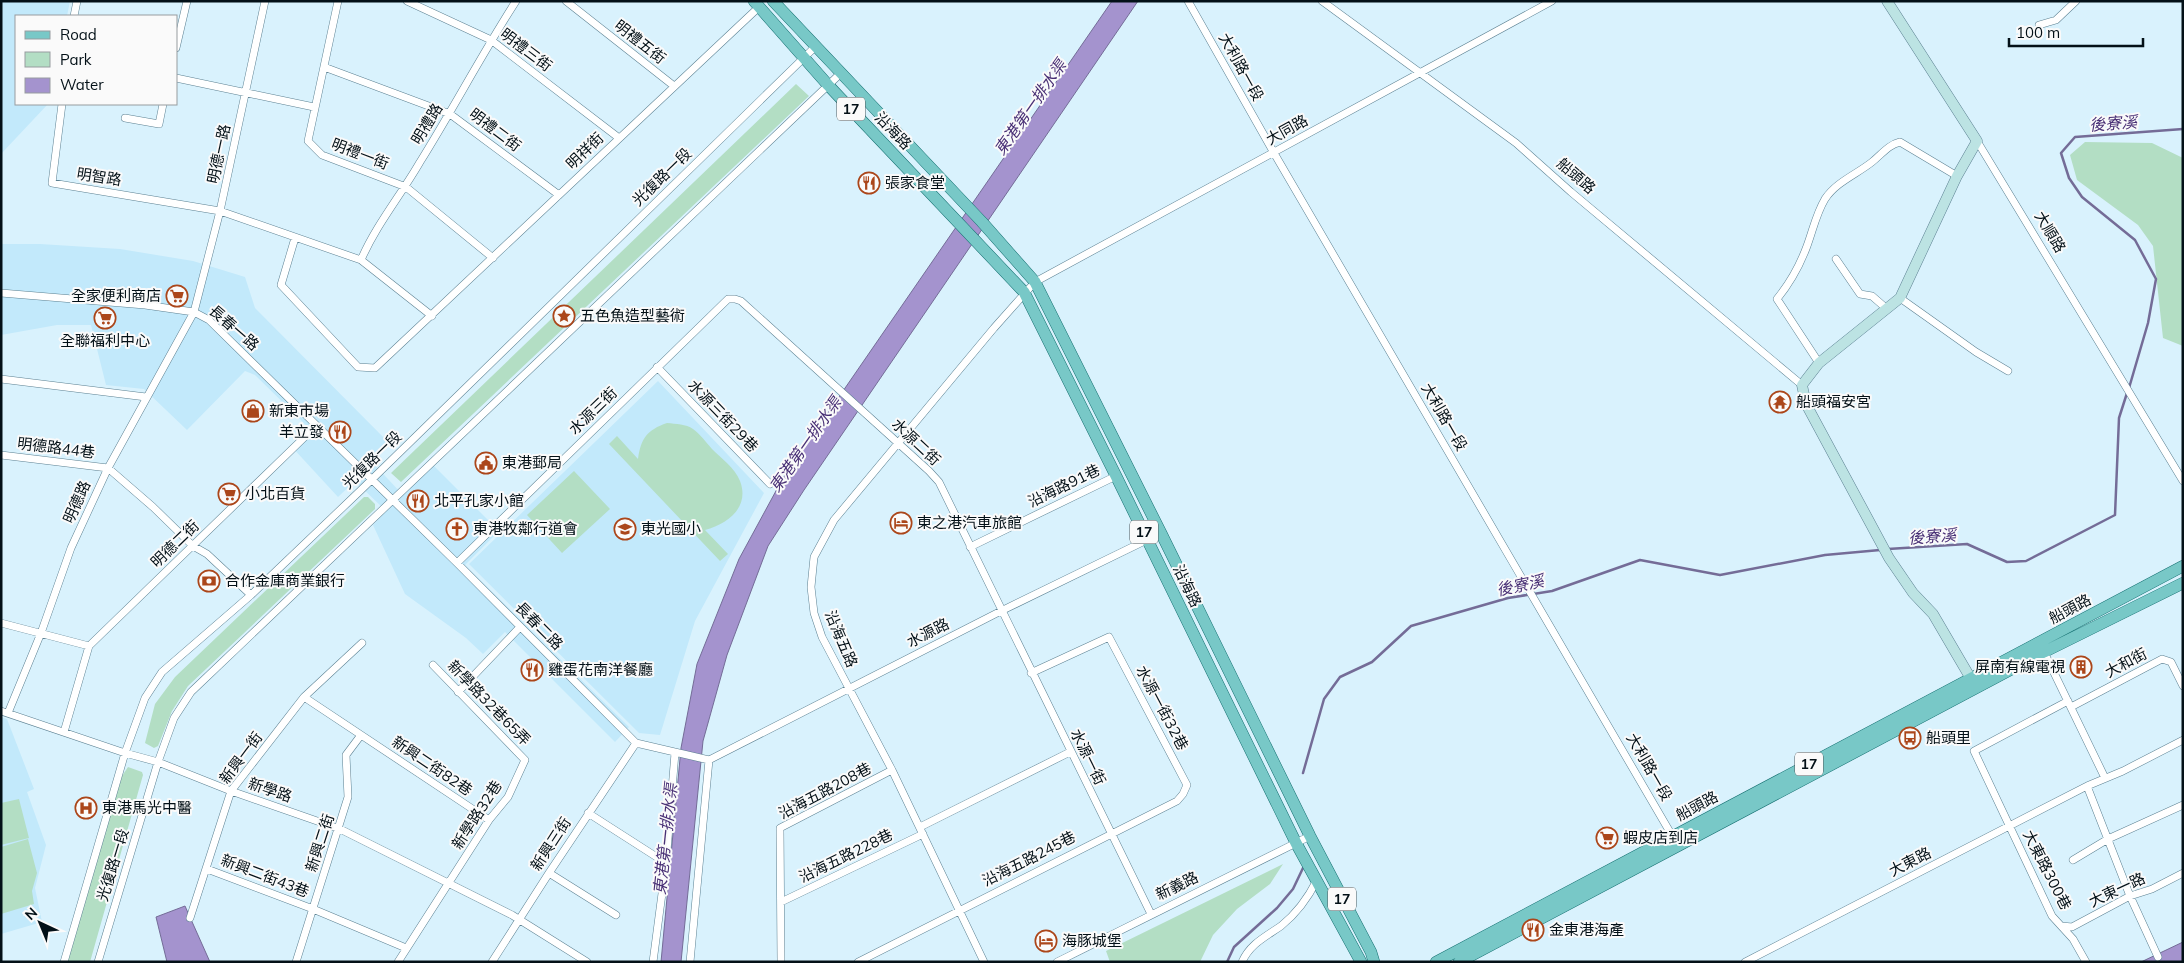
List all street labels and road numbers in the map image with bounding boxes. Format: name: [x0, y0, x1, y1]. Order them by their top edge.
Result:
street label: 明禮五街: [611, 16, 670, 68]
street label: 明禮三街: [497, 24, 556, 75]
street label: 大利路一段: [1215, 29, 1268, 104]
road number: 17: [837, 98, 865, 120]
street label: 明禮路: [407, 100, 446, 148]
street label: 明禮二街: [466, 104, 525, 155]
street label: 沿海路: [871, 108, 916, 153]
street label: 大同路: [1262, 110, 1311, 149]
street label: 明德一路: [203, 123, 234, 185]
street label: 明祥街: [562, 128, 607, 173]
street label: 明禮一街: [329, 134, 392, 173]
street label: 光復路一段: [628, 144, 695, 210]
street label: 船頭路: [1553, 154, 1600, 198]
street label: 明智路: [75, 164, 123, 189]
street label: 大順路: [2031, 208, 2070, 256]
street label: 長春一路: [205, 301, 263, 354]
street label: 水源三街29巷: [684, 376, 763, 456]
street label: 大利路一段: [1417, 380, 1471, 454]
street label: 水源三街: [564, 383, 621, 438]
street label: 水源二街: [888, 414, 945, 469]
street label: 光復路一段: [338, 427, 405, 493]
street label: 明德路44巷: [16, 433, 96, 462]
street label: 沿海路91巷: [1025, 460, 1103, 511]
street label: 明德路: [59, 477, 94, 526]
street label: 明德二街: [146, 516, 203, 571]
road number: 17: [1130, 520, 1158, 544]
street label: 沿海路: [1169, 561, 1206, 610]
street label: 船頭路: [2045, 590, 2094, 628]
street label: 長春二路: [511, 598, 567, 654]
street label: 沿海五路: [821, 607, 862, 670]
street label: 水源路: [903, 614, 952, 651]
street label: 大和街: [2101, 644, 2150, 682]
street label: 新學路32巷65弄: [444, 656, 535, 749]
street label: 水源一街32巷: [1132, 662, 1193, 753]
street label: 水源一街: [1067, 726, 1110, 788]
street label: 新興一街: [215, 728, 266, 787]
street label: 大利路一段: [1622, 730, 1676, 804]
street label: 新興二街82巷: [388, 732, 476, 799]
road number: 17: [1795, 752, 1823, 776]
street label: 沿海五路208巷: [775, 758, 874, 823]
street label: 新學路: [246, 773, 295, 806]
street label: 新學路32巷: [447, 777, 506, 853]
street label: 船頭路: [1672, 787, 1721, 825]
street label: 新興二街: [301, 811, 338, 874]
street label: 新興三街: [526, 813, 575, 874]
street label: 沿海五路228巷: [796, 825, 896, 886]
street label: 光復路一段: [92, 826, 133, 904]
street label: 沿海五路245巷: [979, 827, 1079, 890]
street label: 大東路300巷: [2019, 827, 2076, 913]
street label: 大東路: [1885, 843, 1934, 880]
street label: 新興二街43巷: [218, 850, 312, 901]
street label: 新義路: [1152, 867, 1201, 904]
street label: 大東一路: [2086, 868, 2148, 911]
road number: 17: [1328, 888, 1356, 911]

